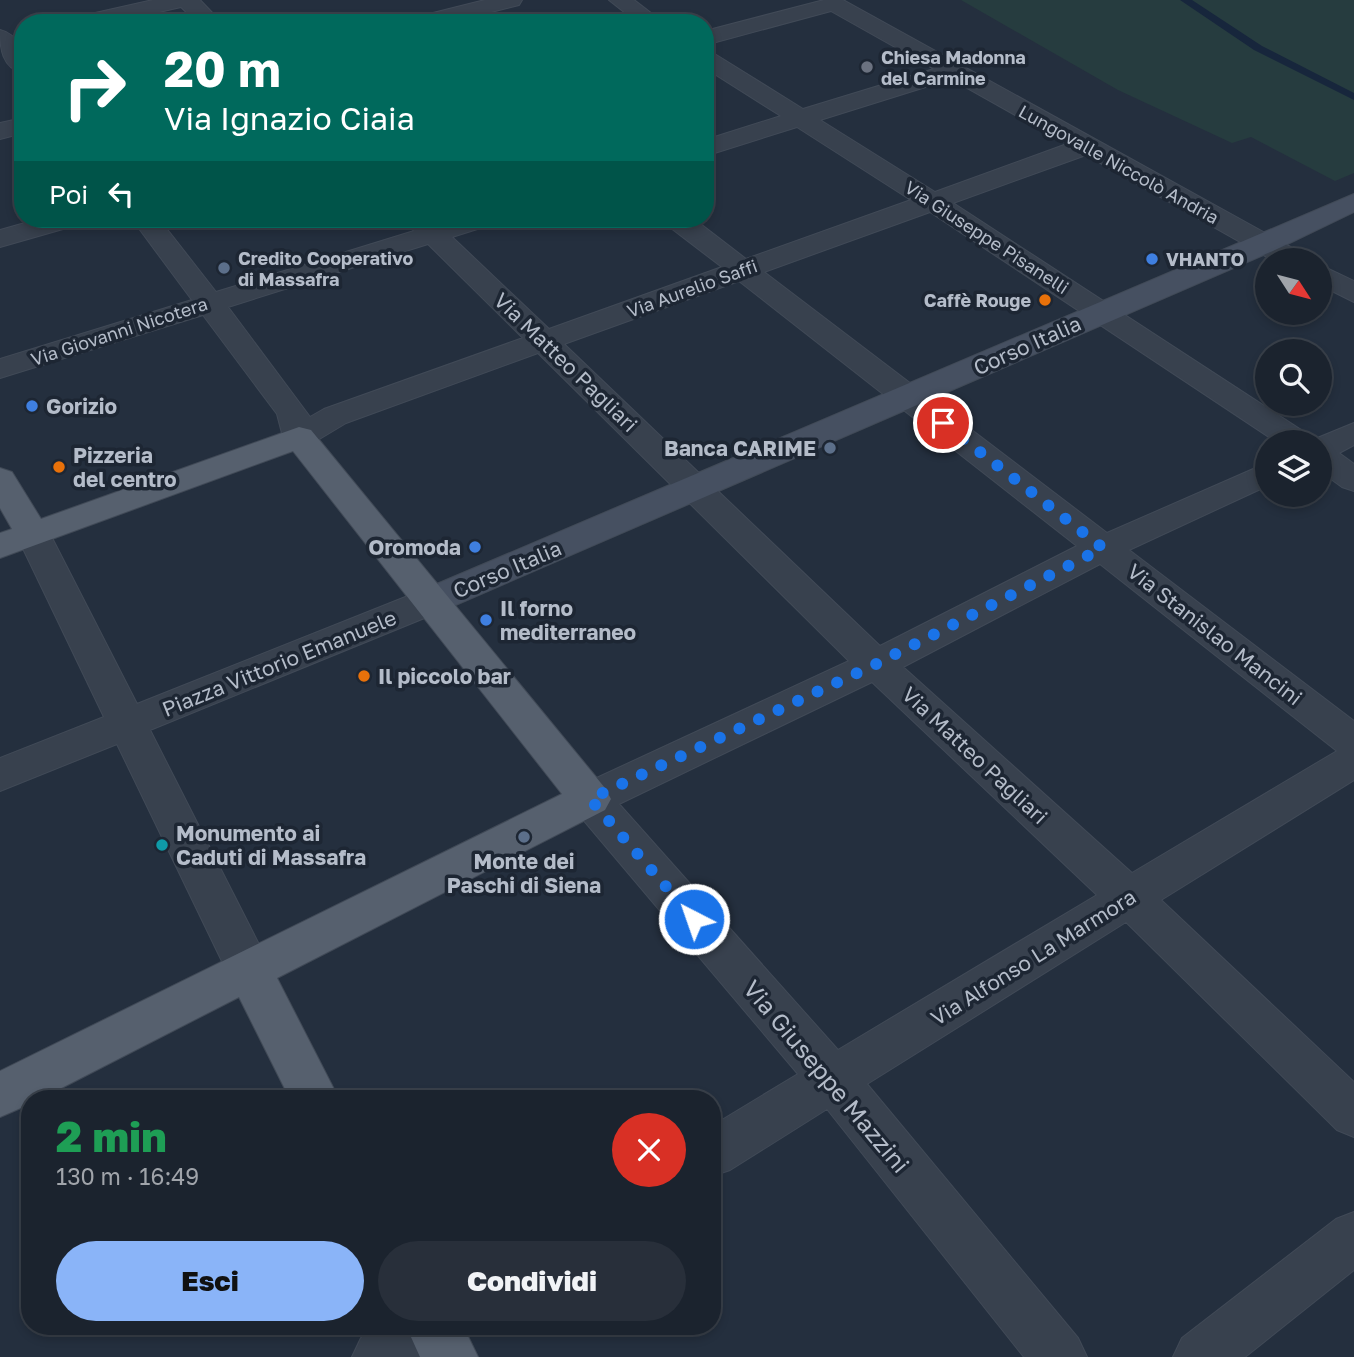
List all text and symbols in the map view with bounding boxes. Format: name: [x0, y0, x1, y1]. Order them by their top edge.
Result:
text: 20 m: [164, 39, 281, 98]
icon: right: [49, 42, 140, 133]
place label: Chiesa Madonna del Carmine: [881, 46, 1026, 89]
marker: Chiesa Madonna del Carmine: [859, 59, 875, 75]
text: Via Ignazio Ciaia: [164, 99, 415, 137]
street label: Lungovalle Niccolò Andria: [1015, 100, 1223, 228]
icon: left: [102, 175, 140, 213]
street label: Via Giuseppe Pisanelli: [901, 176, 1073, 298]
text: Poi: [49, 179, 88, 210]
place label: Credito Cooperativo di Massafra: [238, 247, 413, 290]
place label: VHANTO: [1166, 248, 1244, 270]
north arrow: [1255, 248, 1332, 326]
map controls: [1255, 248, 1332, 507]
marker: VHANTO: [1144, 251, 1160, 267]
street label: Via Aurelio Saffi: [624, 254, 760, 322]
marker: Credito Cooperativo di Massafra: [216, 260, 232, 276]
street label: Via Matteo Pagliari: [489, 287, 643, 437]
place label: Caffè Rouge: [924, 289, 1031, 311]
street label: Via Giovanni Nicotera: [28, 292, 210, 370]
marker: Caffè Rouge: [1037, 292, 1053, 308]
street label: Corso Italia: [969, 310, 1085, 380]
button: search: [1255, 339, 1332, 416]
place label: Gorizio: [46, 393, 117, 419]
pin: [913, 393, 973, 453]
marker: Gorizio: [24, 398, 40, 414]
icon: arrive: [924, 404, 962, 442]
button: layers: [1255, 430, 1332, 507]
place label: Banca CARIME: [664, 435, 816, 461]
marker: Banca CARIME: [822, 440, 838, 456]
place label: Pizzeria del centro: [73, 442, 177, 492]
marker: Pizzeria del centro: [51, 459, 67, 475]
place label: Oromoda: [368, 534, 461, 560]
street label: Corso Italia: [449, 535, 565, 603]
marker: Oromoda: [467, 539, 483, 555]
street label: Via Stanislao Mancini: [1122, 558, 1308, 710]
place label: Il forno mediterraneo: [500, 595, 636, 645]
street label: Piazza Vittorio Emanuele: [158, 604, 400, 722]
marker: Il forno mediterraneo: [478, 612, 494, 628]
place label: Il piccolo bar: [378, 663, 511, 689]
marker: Il piccolo bar: [356, 668, 372, 684]
street label: Via Matteo Pagliari: [897, 681, 1053, 829]
place label: Monumento ai Caduti di Massafra: [176, 820, 366, 870]
marker: Monte dei Paschi di Siena: [516, 829, 532, 845]
marker: Monumento ai Caduti di Massafra: [154, 837, 170, 853]
place label: Monte dei Paschi di Siena: [447, 848, 601, 898]
position arrow: [657, 882, 731, 956]
street label: Via Alfonso La Marmora: [926, 883, 1140, 1031]
street label: Via Giuseppe Mazzini: [738, 974, 916, 1178]
text: 2 min: [56, 1111, 167, 1161]
button: close: [612, 1113, 686, 1187]
text: 130 m · 16:49: [56, 1162, 199, 1190]
button: Esci: [56, 1241, 364, 1321]
button: Condividi: [378, 1241, 686, 1321]

